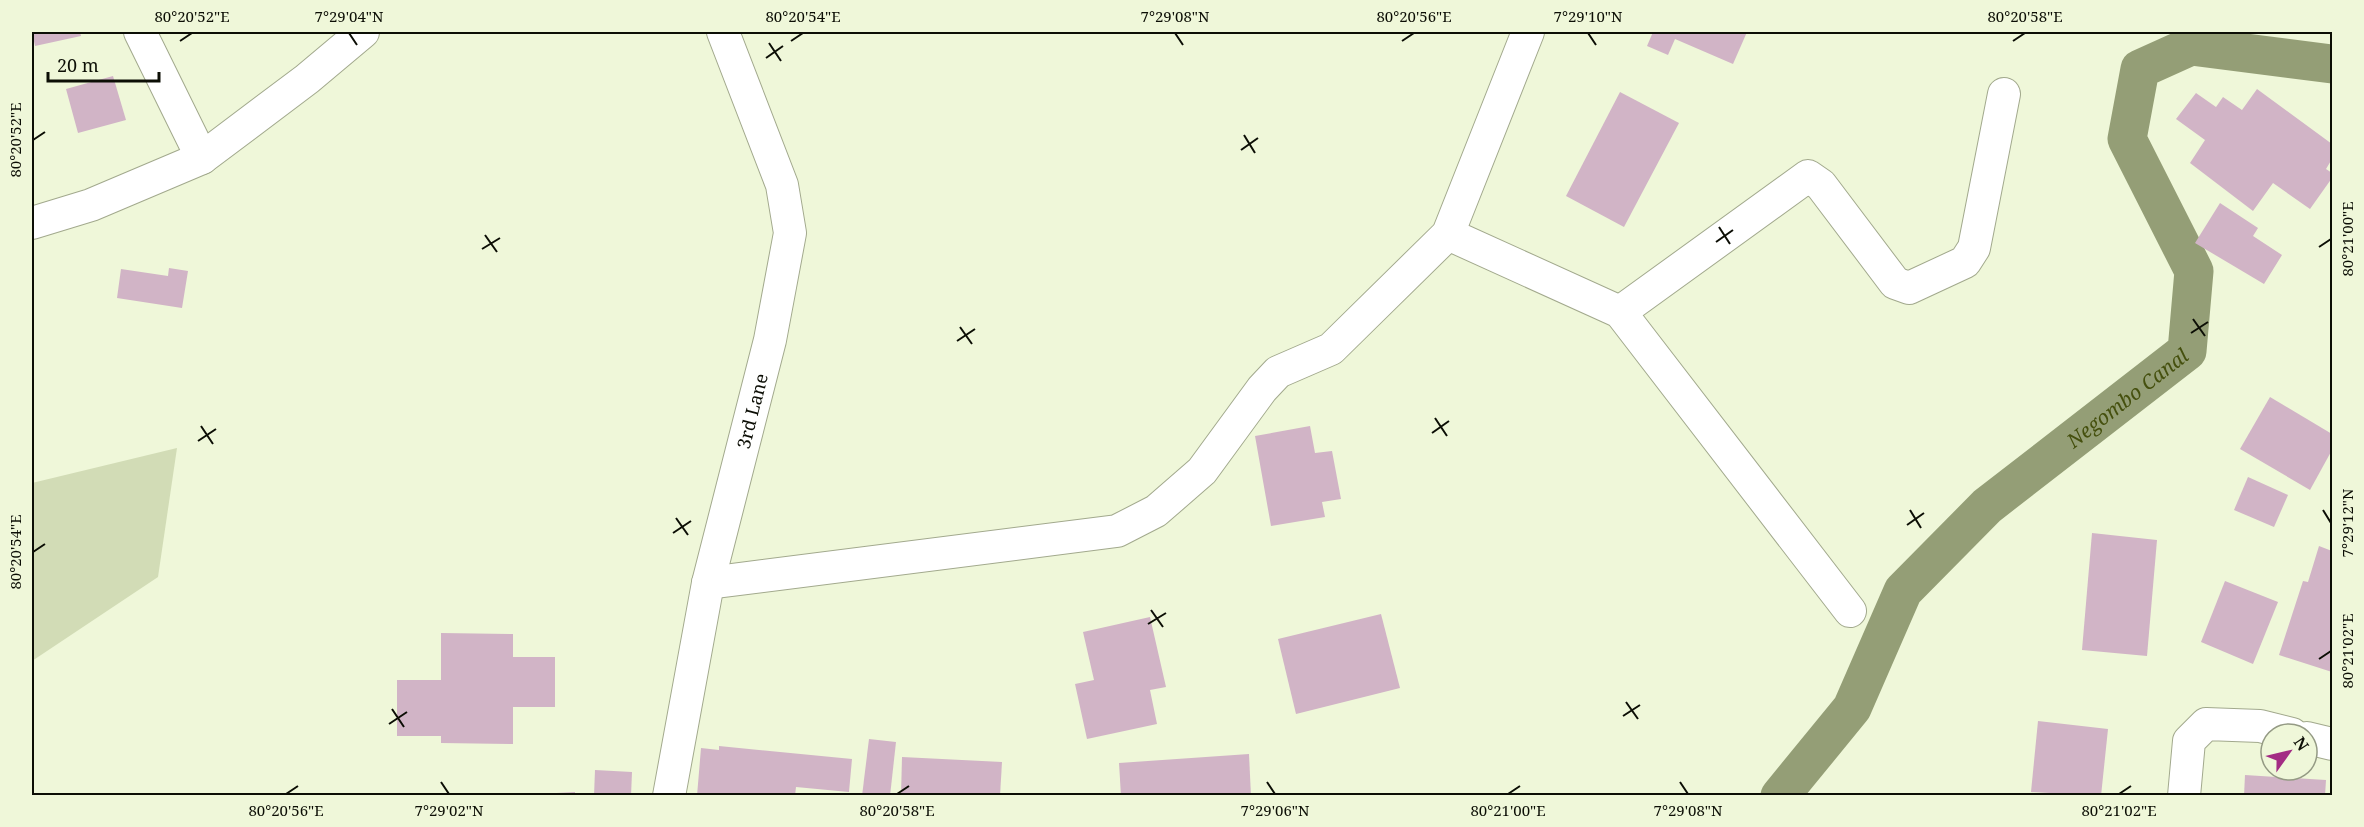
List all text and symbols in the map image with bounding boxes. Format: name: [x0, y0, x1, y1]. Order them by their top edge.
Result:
text: 80°20'52"E: [154, 6, 230, 26]
text: 7°29'04"N: [315, 6, 384, 26]
text: 80°20'54"E: [765, 6, 841, 26]
text: 7°29'08"N: [1141, 6, 1210, 26]
text: 80°20'56"E: [1376, 6, 1452, 26]
text: 7°29'10"N: [1554, 6, 1623, 26]
text: 80°20'58"E: [1987, 6, 2063, 26]
scale bar: [48, 45, 159, 83]
text: 20 m: [57, 53, 99, 77]
text: 80°20'52"E: [5, 102, 25, 178]
text: 80°21'00"E: [2337, 201, 2357, 277]
water label: Negombo Canal: [2060, 342, 2194, 454]
street label: 3rd Lane: [731, 371, 773, 451]
text: 7°29'12"N: [2337, 488, 2357, 557]
text: 80°20'54"E: [5, 514, 25, 590]
text: 80°21'02"E: [2337, 613, 2357, 689]
north arrow: [2259, 722, 2319, 782]
text: N: [2289, 732, 2314, 755]
text: 80°20'56"E: [248, 800, 324, 820]
text: 7°29'02"N: [415, 800, 484, 820]
text: 80°20'58"E: [859, 800, 935, 820]
text: 7°29'06"N: [1241, 800, 1310, 820]
text: 80°21'00"E: [1470, 800, 1546, 820]
text: 7°29'08"N: [1654, 800, 1723, 820]
text: 80°21'02"E: [2081, 800, 2157, 820]

